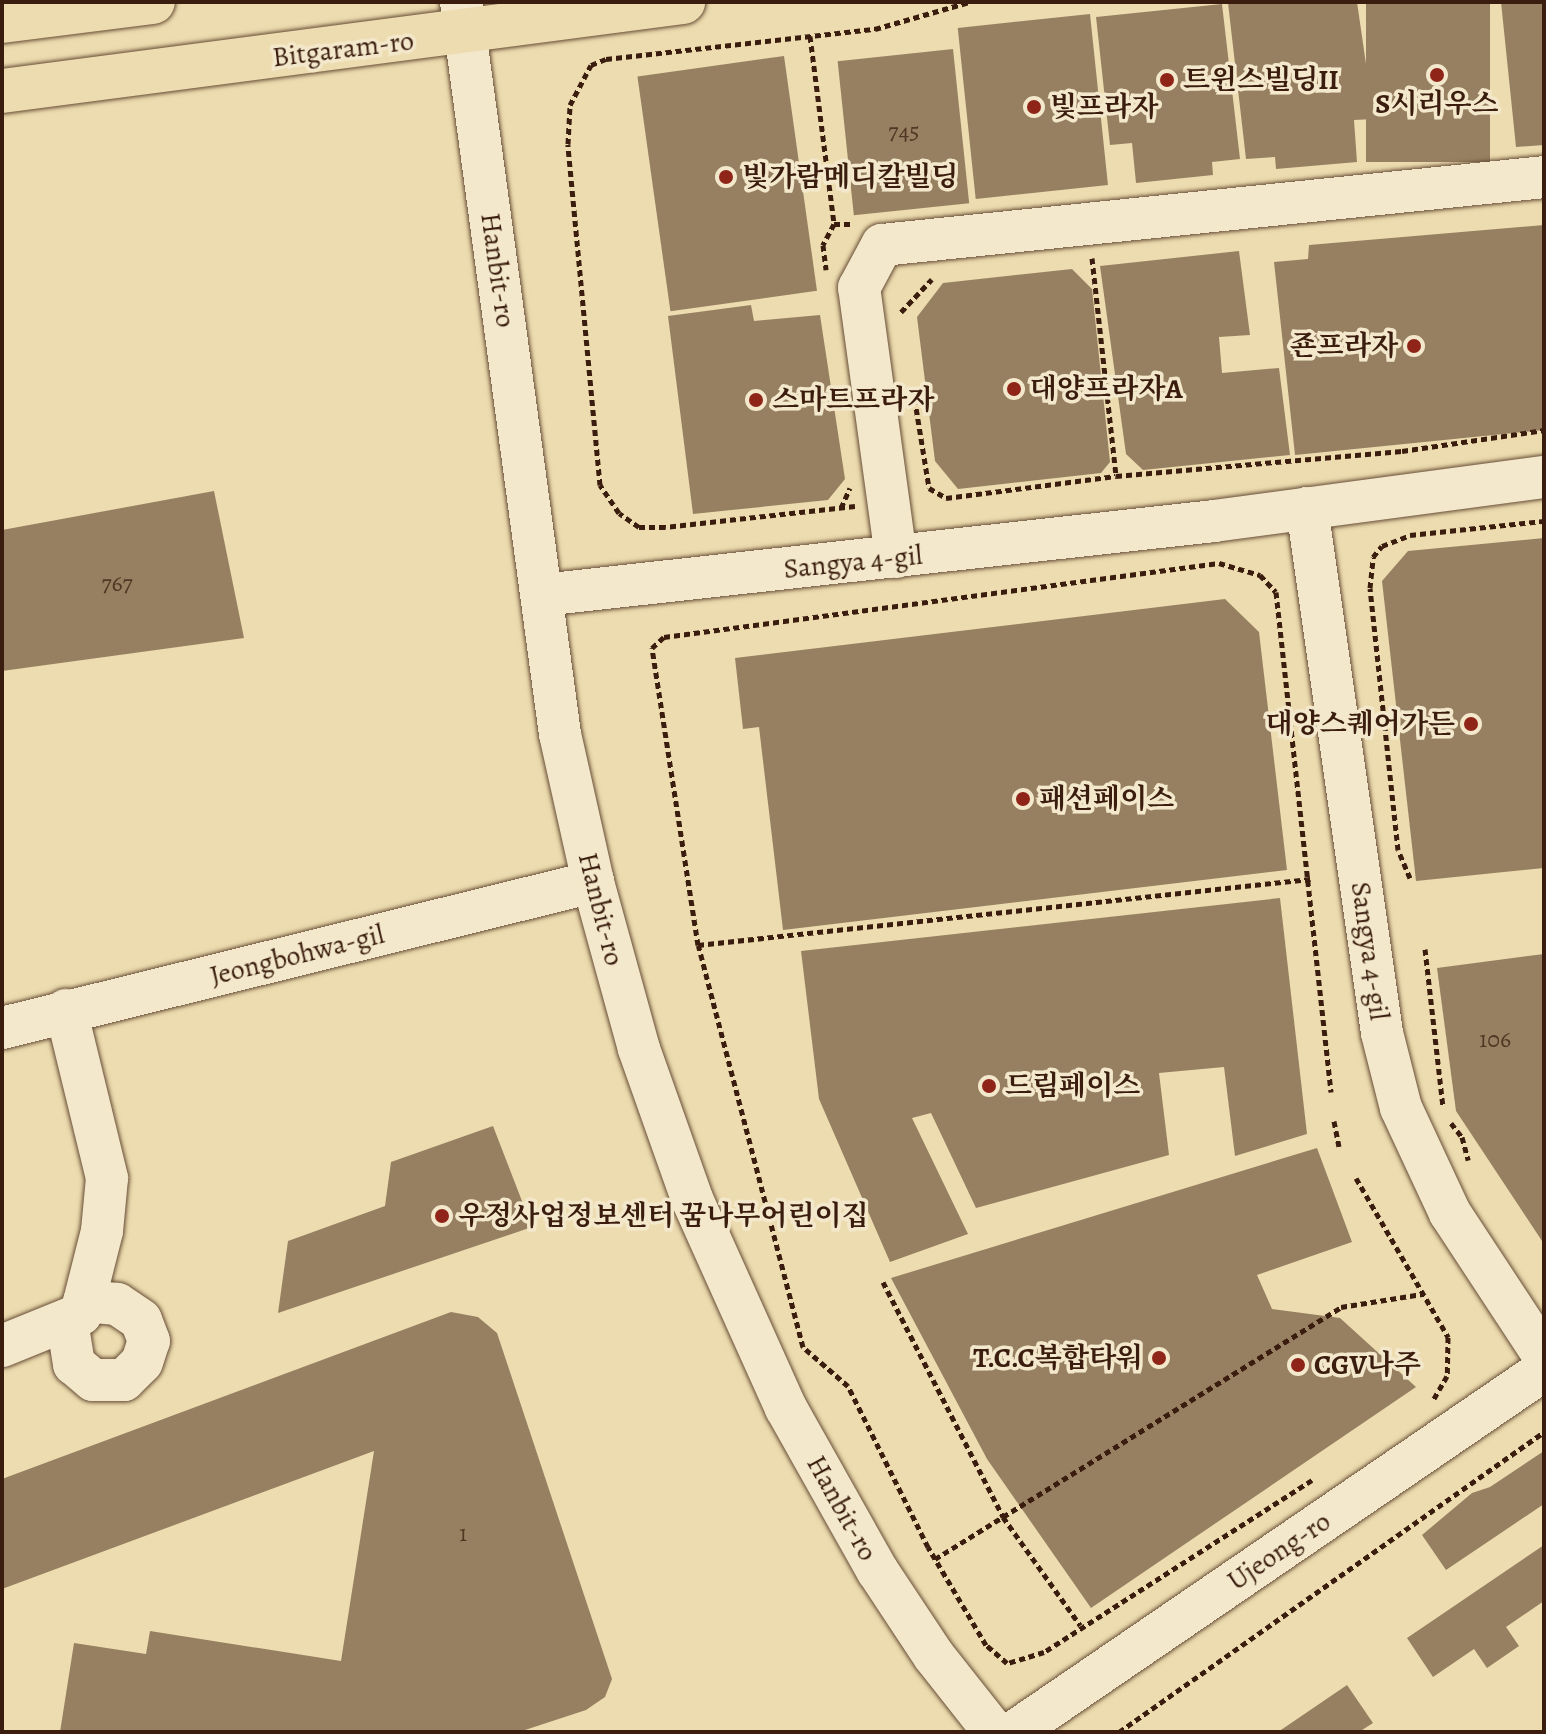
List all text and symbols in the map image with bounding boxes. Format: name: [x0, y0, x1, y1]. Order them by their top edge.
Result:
street label: Bitgaram-ro: [270, 24, 416, 74]
place label: 트윈스빌딩II: [1183, 63, 1339, 97]
marker: S시리우스: [1428, 66, 1446, 84]
marker: 트윈스빌딩II: [1158, 71, 1176, 89]
place label: S시리우스: [1375, 87, 1499, 121]
place label: 빛프라자: [1050, 90, 1158, 124]
marker: 빛프라자: [1025, 98, 1043, 116]
house number: 745: [888, 118, 920, 146]
place label: 빛가람메디칼빌딩: [742, 160, 958, 194]
marker: 빛가람메디칼빌딩: [717, 168, 735, 186]
street label: Hanbit-ro: [473, 211, 523, 329]
place label: 죤프라자: [1290, 329, 1398, 363]
marker: 죤프라자: [1405, 337, 1423, 355]
place label: 대양프라자A: [1030, 372, 1183, 406]
marker: 대양프라자A: [1005, 380, 1023, 398]
place label: 스마트프라자: [772, 383, 934, 417]
marker: 스마트프라자: [747, 391, 765, 409]
street label: Sangya 4-gil: [782, 538, 924, 586]
house number: 767: [101, 570, 133, 598]
place label: 대양스퀘어가든: [1266, 707, 1455, 741]
marker: 대양스퀘어가든: [1462, 715, 1480, 733]
place label: 패션페이스: [1039, 782, 1174, 816]
marker: 패션페이스: [1014, 790, 1032, 808]
street label: Hanbit-ro: [571, 849, 631, 969]
street label: Sangya 4-gil: [1344, 880, 1396, 1022]
street label: Jeongbohwa-gil: [206, 917, 388, 993]
house number: 106: [1479, 1026, 1511, 1054]
place label: 드림페이스: [1005, 1069, 1140, 1103]
marker: 드림페이스: [980, 1077, 998, 1095]
place label: 우정사업정보센터 꿈나무어린이집: [458, 1199, 869, 1233]
marker: 우정사업정보센터 꿈나무어린이집: [433, 1207, 451, 1225]
place label: T.C.C복합타워: [973, 1341, 1143, 1375]
place label: CGV나주: [1314, 1348, 1421, 1382]
marker: T.C.C복합타워: [1150, 1349, 1168, 1367]
marker: CGV나주: [1289, 1356, 1307, 1374]
street label: Hanbit-ro: [799, 1449, 885, 1567]
street label: Ujeong-ro: [1221, 1504, 1337, 1598]
house number: 1: [459, 1520, 467, 1548]

